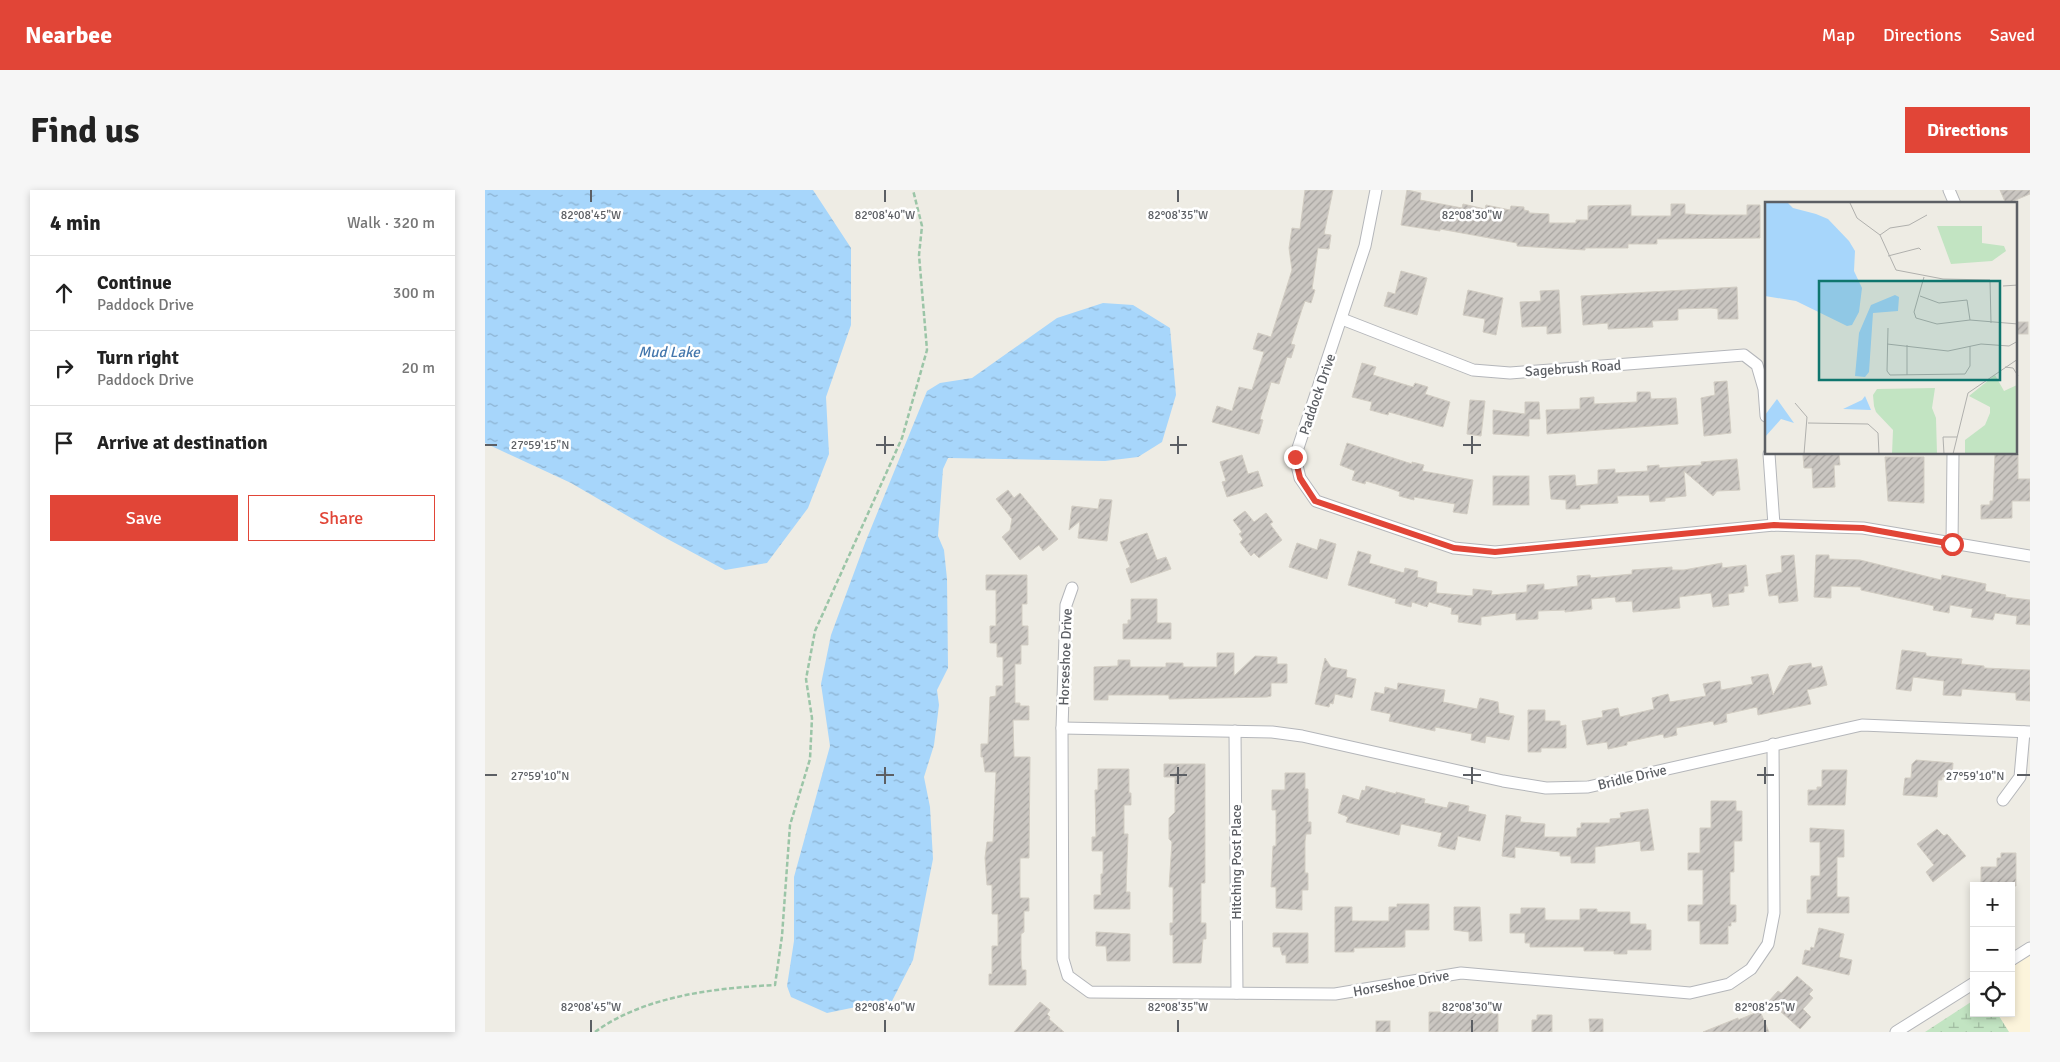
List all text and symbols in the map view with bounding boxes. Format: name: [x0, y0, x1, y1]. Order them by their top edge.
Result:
text: Nearbee: [25, 20, 112, 50]
text: Map: [1822, 24, 1855, 46]
text: Directions: [1883, 24, 1962, 46]
text: Saved: [1990, 24, 2035, 46]
button: Directions: [1905, 107, 2030, 153]
text: Find us: [30, 109, 140, 152]
inset map: [1765, 202, 2017, 455]
text: 82°08'45"W: [561, 208, 621, 223]
text: 82°08'40"W: [855, 208, 915, 223]
text: 82°08'35"W: [1148, 208, 1208, 223]
text: 82°08'30"W: [1442, 208, 1502, 223]
text: 4 min: [50, 210, 101, 236]
text: Walk · 320 m: [347, 213, 435, 233]
text: Continue: [97, 271, 172, 295]
icon: ahead: [50, 279, 78, 307]
text: 300 m: [393, 283, 435, 303]
text: Paddock Drive: [97, 295, 194, 315]
water label: Mud Lake: [638, 343, 701, 361]
text: Turn right: [97, 346, 179, 370]
street label: Paddock Drive: [1296, 351, 1339, 437]
icon: right: [50, 354, 78, 382]
street label: Sagebrush Road: [1524, 357, 1622, 380]
text: 20 m: [401, 358, 435, 378]
text: Paddock Drive: [97, 370, 194, 390]
icon: arrive: [50, 429, 78, 457]
text: Arrive at destination: [97, 431, 268, 455]
text: 27°59'15"N: [511, 438, 569, 453]
route end: [1284, 446, 1307, 469]
button: Save: [50, 495, 238, 541]
button: Share: [248, 495, 435, 541]
route start: [1941, 533, 1964, 556]
street label: Horseshoe Drive: [1055, 608, 1076, 706]
street label: Bridle Drive: [1596, 761, 1668, 794]
text: 27°59'10"N: [511, 769, 569, 784]
text: 27°59'10"N: [1946, 769, 2004, 784]
street label: Hitching Post Place: [1228, 804, 1245, 920]
map controls: [1970, 882, 2015, 1017]
button: +: [1970, 882, 2015, 927]
button: −: [1970, 927, 2015, 972]
street label: Horseshoe Drive: [1352, 967, 1451, 1000]
button: locate: [1970, 972, 2015, 1017]
text: 82°08'45"W: [561, 1000, 621, 1015]
text: 82°08'40"W: [855, 1000, 915, 1015]
text: 82°08'35"W: [1148, 1000, 1208, 1015]
text: 82°08'30"W: [1442, 1000, 1502, 1015]
text: 82°08'25"W: [1735, 1000, 1795, 1015]

